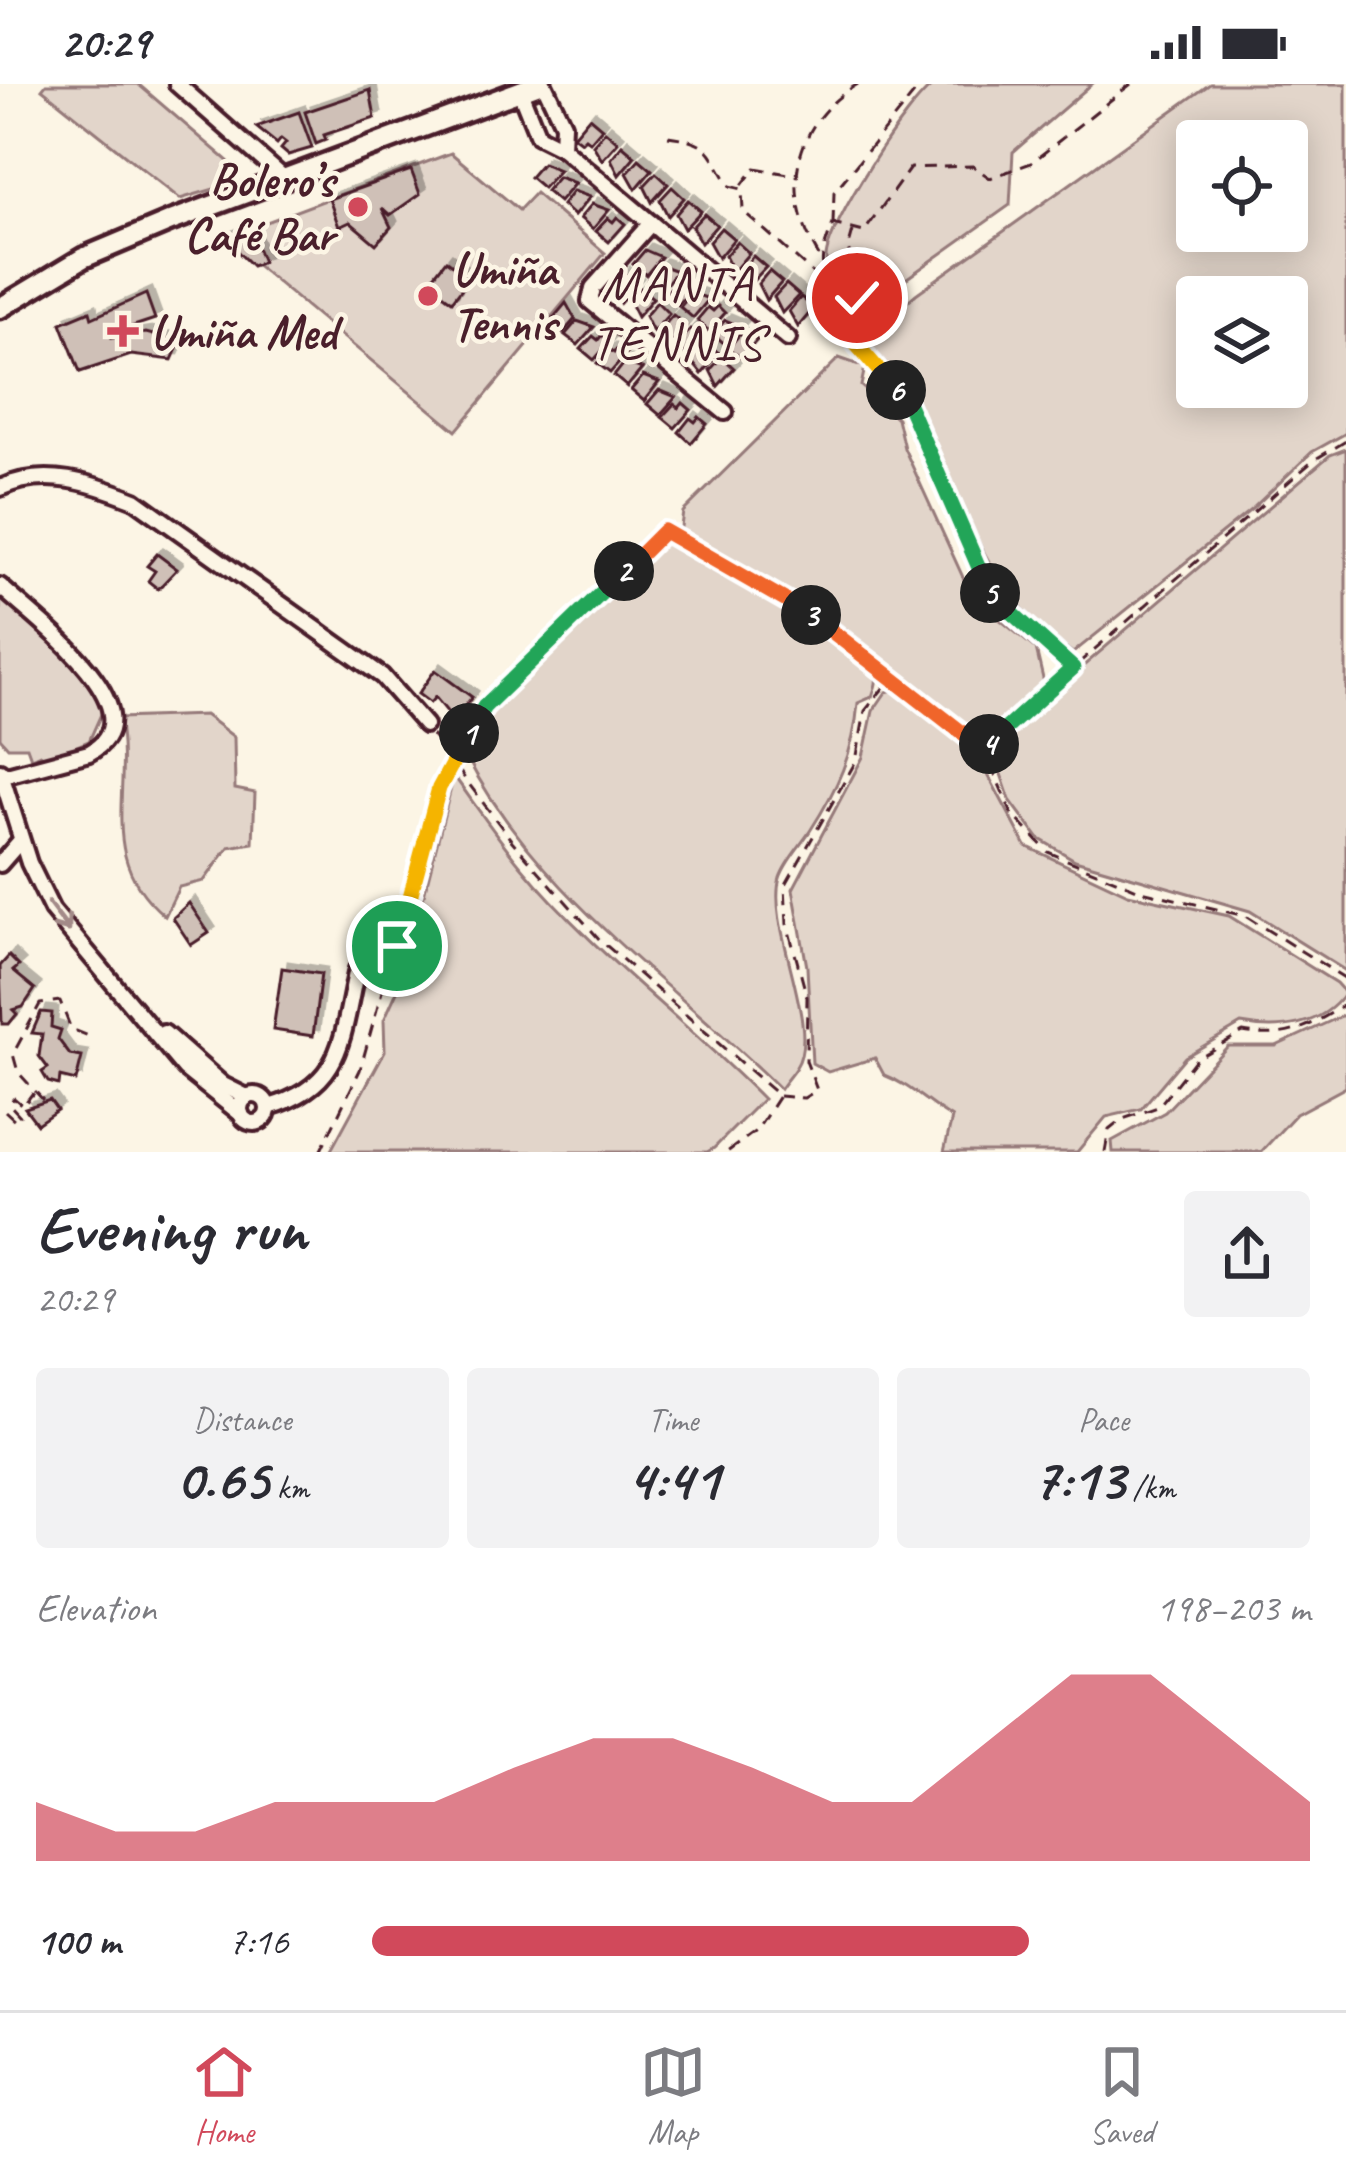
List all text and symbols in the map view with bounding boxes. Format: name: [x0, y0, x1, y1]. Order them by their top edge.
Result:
text: 20:29: [60, 14, 149, 71]
map controls: [1176, 120, 1308, 408]
button: locate: [1176, 120, 1308, 252]
place label: Bolero’s Café Bar: [184, 150, 339, 265]
marker: Bolero’s Café Bar: [345, 194, 371, 220]
place label: Umiña Tennis: [452, 239, 560, 354]
pin: [806, 247, 908, 349]
district label: MANTA TENNIS: [591, 251, 771, 374]
icon: check: [824, 265, 890, 331]
button: layers: [1176, 276, 1308, 408]
marker: Umiña Tennis: [415, 283, 441, 309]
place label: Umiña Med: [150, 302, 344, 362]
marker: Umiña Med: [107, 315, 139, 347]
pin: 6: [866, 360, 926, 420]
text: 6: [888, 369, 904, 411]
pin: 2: [594, 541, 654, 601]
text: 2: [617, 550, 631, 592]
pin: 5: [960, 563, 1020, 623]
text: 5: [983, 572, 997, 614]
pin: 3: [781, 585, 841, 645]
text: 3: [804, 594, 818, 636]
pin: 1: [439, 703, 499, 763]
text: 1: [462, 712, 476, 754]
pin: 4: [959, 714, 1019, 774]
text: 4: [982, 723, 996, 765]
pin: [346, 895, 448, 997]
one-way arrow: [45, 901, 71, 933]
icon: arrive: [364, 913, 430, 979]
text: Evening run: [36, 1188, 306, 1271]
button: share: [1184, 1191, 1310, 1317]
text: 20:29: [36, 1275, 114, 1324]
text: Distance: [193, 1399, 292, 1441]
text: Time: [648, 1399, 698, 1441]
text: Pace: [1078, 1399, 1129, 1441]
text: 0.65: [176, 1441, 269, 1517]
text: 4:41: [627, 1441, 719, 1517]
text: 7:13: [1032, 1441, 1124, 1517]
text: km: [269, 1467, 309, 1509]
text: /km: [1124, 1467, 1176, 1509]
text: Elevation: [36, 1584, 156, 1633]
text: 198–203 m: [1156, 1584, 1310, 1633]
text: 100 m: [36, 1917, 120, 1966]
text: 7:16: [228, 1917, 288, 1966]
tab: Home: [191, 2039, 257, 2153]
tab: Map: [640, 2039, 706, 2153]
tab: Saved: [1089, 2039, 1155, 2153]

